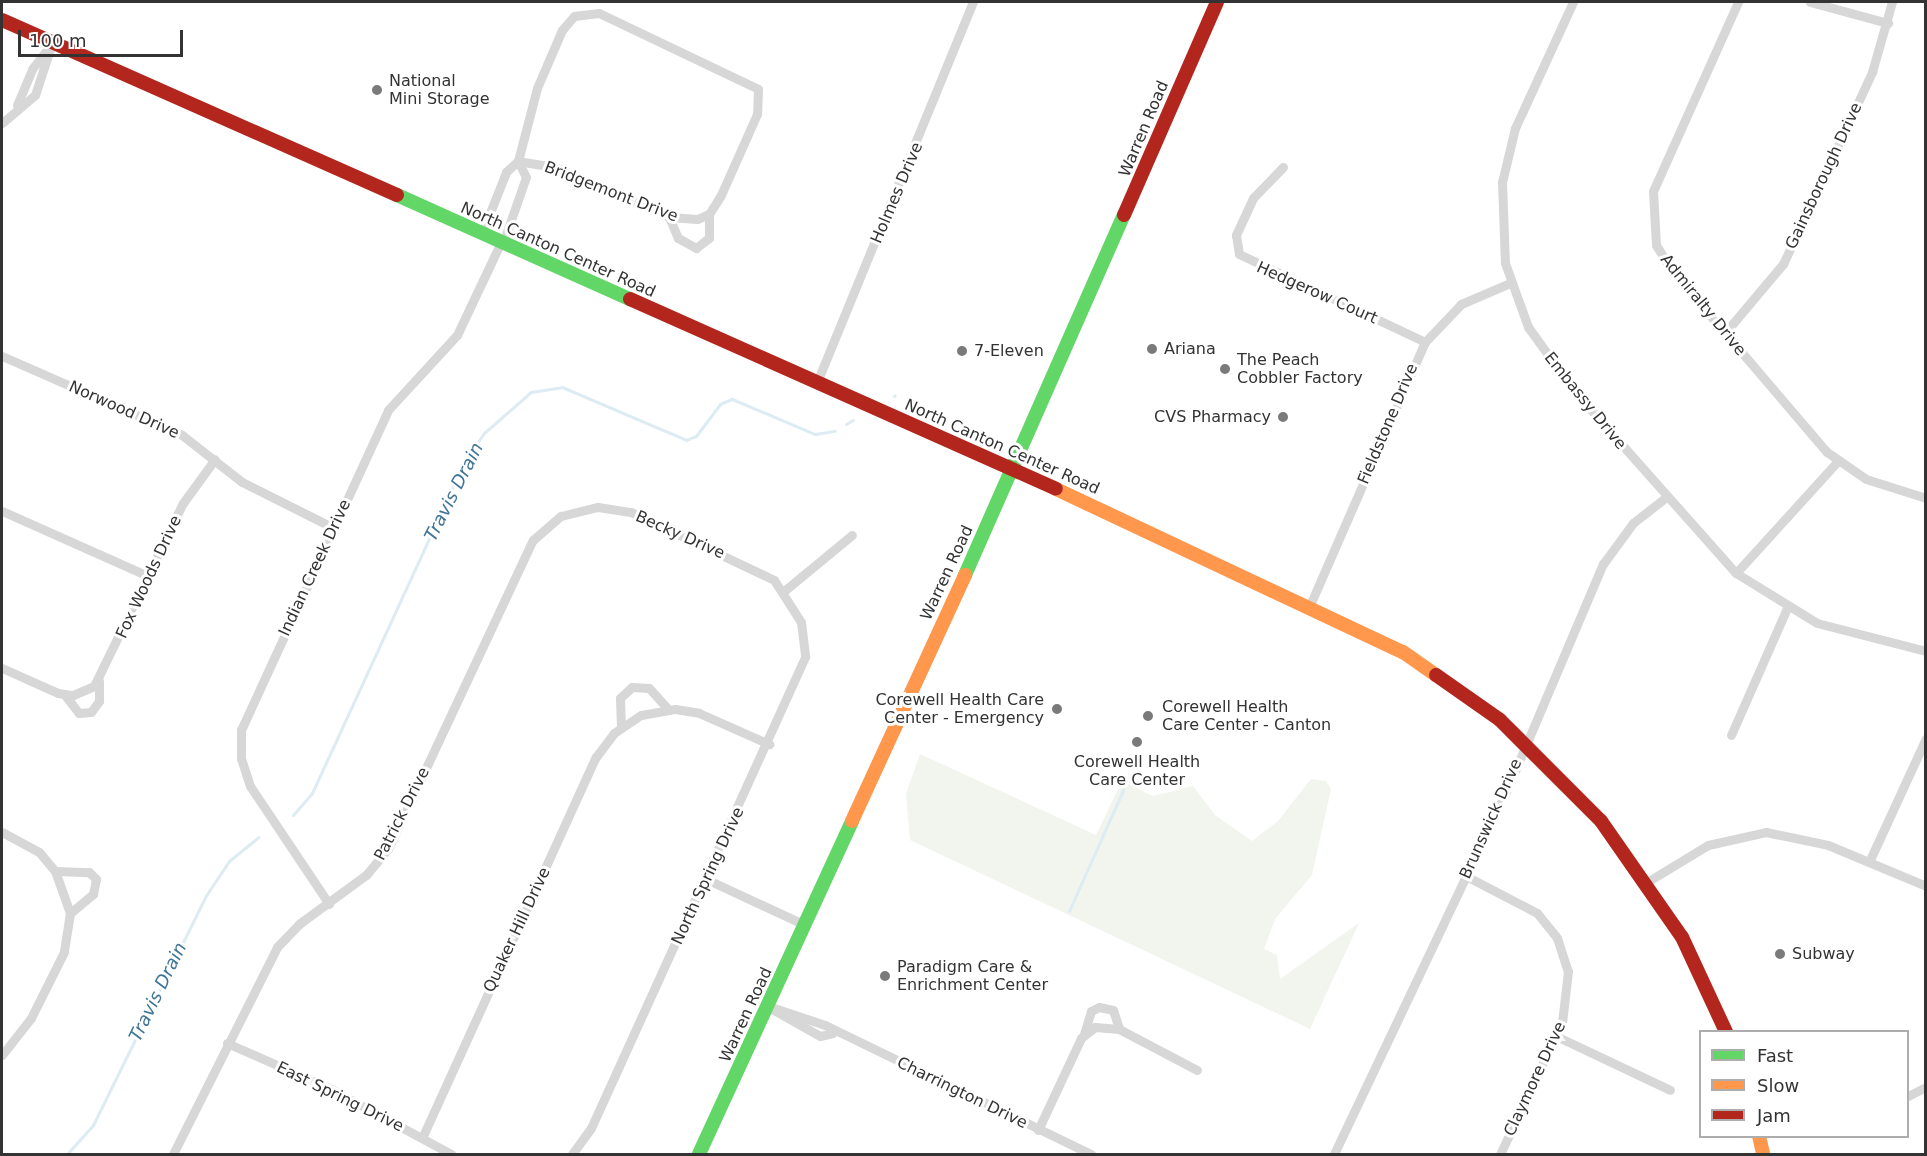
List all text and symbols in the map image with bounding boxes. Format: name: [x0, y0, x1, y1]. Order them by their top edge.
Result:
scale bar: [21, 18, 186, 56]
text: 100 m: [29, 30, 87, 51]
place label: National Mini Storage: [389, 71, 490, 109]
street label: Warren Road: [1115, 78, 1173, 180]
marker: National Mini Storage: [370, 83, 384, 97]
street label: Gainsborough Drive: [1782, 100, 1866, 252]
street label: Holmes Drive: [867, 140, 927, 246]
street label: Bridgemont Drive: [541, 158, 681, 226]
street label: North Canton Center Road: [458, 198, 658, 302]
street label: Admiralty Drive: [1656, 250, 1750, 360]
street label: Hedgerow Court: [1254, 258, 1380, 328]
place label: Ariana: [1164, 339, 1216, 359]
place label: 7-Eleven: [974, 341, 1044, 361]
marker: Ariana: [1145, 342, 1159, 356]
marker: 7-Eleven: [955, 344, 969, 358]
street label: Embassy Drive: [1540, 349, 1630, 453]
place label: The Peach Cobbler Factory: [1237, 350, 1363, 388]
street label: Fieldstone Drive: [1354, 361, 1422, 487]
marker: The Peach Cobbler Factory: [1218, 362, 1232, 376]
street label: Norwood Drive: [66, 377, 182, 443]
street label: North Canton Center Road: [902, 395, 1102, 499]
place label: CVS Pharmacy: [1154, 407, 1271, 427]
marker: CVS Pharmacy: [1276, 410, 1290, 424]
water label: Travis Drain: [420, 439, 488, 545]
street label: Indian Creek Drive: [275, 497, 355, 639]
street label: Becky Drive: [632, 507, 728, 563]
street label: Fox Woods Drive: [112, 513, 186, 641]
street label: Warren Road: [917, 523, 977, 623]
place label: Corewell Health Care Center - Emergency: [875, 690, 1044, 728]
place label: Corewell Health Care Center - Canton: [1162, 697, 1331, 735]
marker: Corewell Health Care Center - Emergency: [1048, 700, 1066, 718]
marker: Corewell Health Care Center - Canton: [1139, 707, 1157, 725]
marker: Corewell Health Care Center: [1128, 733, 1146, 751]
place label: Corewell Health Care Center: [1074, 752, 1200, 790]
street label: Brunswick Drive: [1456, 756, 1526, 882]
street label: Patrick Drive: [370, 764, 434, 864]
street label: North Spring Drive: [668, 804, 748, 948]
street label: Quaker Hill Drive: [480, 864, 554, 996]
water label: Travis Drain: [125, 939, 191, 1045]
place label: Subway: [1792, 944, 1855, 964]
marker: Subway: [1773, 947, 1787, 961]
place label: Paradigm Care & Enrichment Center: [897, 957, 1048, 995]
street label: Warren Road: [716, 965, 776, 1065]
marker: Paradigm Care & Enrichment Center: [878, 969, 892, 983]
street label: Claymore Drive: [1500, 1019, 1570, 1139]
legend: [1699, 1030, 1909, 1138]
text: Fast: [1757, 1045, 1793, 1066]
street label: Charrington Drive: [894, 1053, 1030, 1133]
street label: East Spring Drive: [273, 1058, 407, 1136]
text: Slow: [1757, 1075, 1799, 1096]
text: Jam: [1757, 1105, 1791, 1126]

